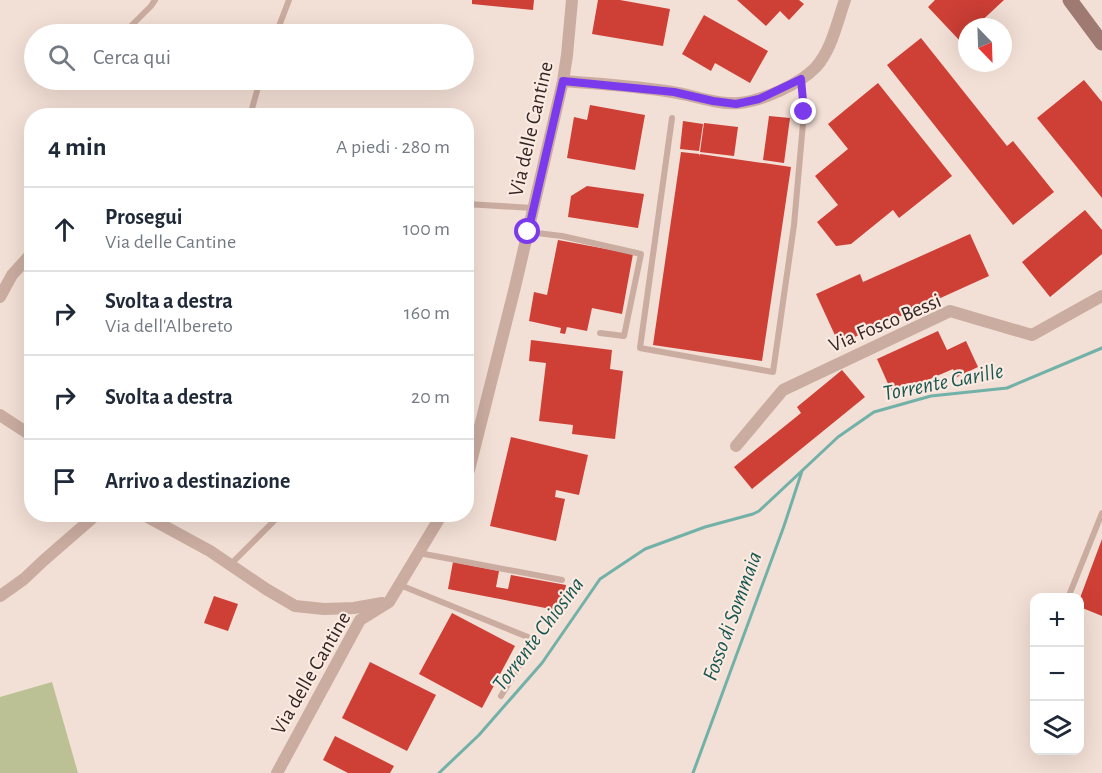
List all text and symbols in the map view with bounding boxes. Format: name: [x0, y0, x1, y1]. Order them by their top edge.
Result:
north arrow: [958, 18, 1012, 72]
search box: [24, 24, 474, 90]
icon: search: [45, 41, 78, 74]
text: Cerca qui: [93, 46, 171, 68]
street label: Via delle Cantine: [505, 60, 557, 198]
route end: [790, 98, 816, 124]
text: 4 min: [48, 134, 107, 160]
text: A piedi · 280 m: [336, 137, 450, 157]
text: Prosegui: [105, 206, 182, 228]
icon: ahead: [48, 213, 81, 246]
route start: [514, 218, 540, 244]
text: 100 m: [403, 219, 450, 239]
text: Via delle Cantine: [105, 232, 236, 252]
text: Svolta a destra: [105, 290, 233, 312]
street label: Via Fosco Bessi: [826, 290, 944, 356]
icon: right: [48, 297, 81, 330]
text: 160 m: [404, 303, 450, 323]
text: Via dell'Albereto: [105, 316, 233, 336]
water label: Torrente Garille: [881, 360, 1005, 404]
icon: right: [48, 381, 81, 414]
text: Svolta a destra: [105, 386, 233, 408]
text: 20 m: [411, 387, 450, 407]
icon: arrive: [48, 465, 81, 498]
text: Arrivo a destinazione: [105, 470, 290, 492]
water label: Fosso di Sommaia: [698, 549, 766, 683]
water label: Torrente Chiosina: [488, 573, 588, 695]
map controls: [1030, 593, 1084, 755]
button: +: [1030, 593, 1084, 647]
street label: Via delle Cantine: [267, 608, 355, 738]
button: −: [1030, 647, 1084, 701]
button: layers: [1030, 701, 1084, 755]

